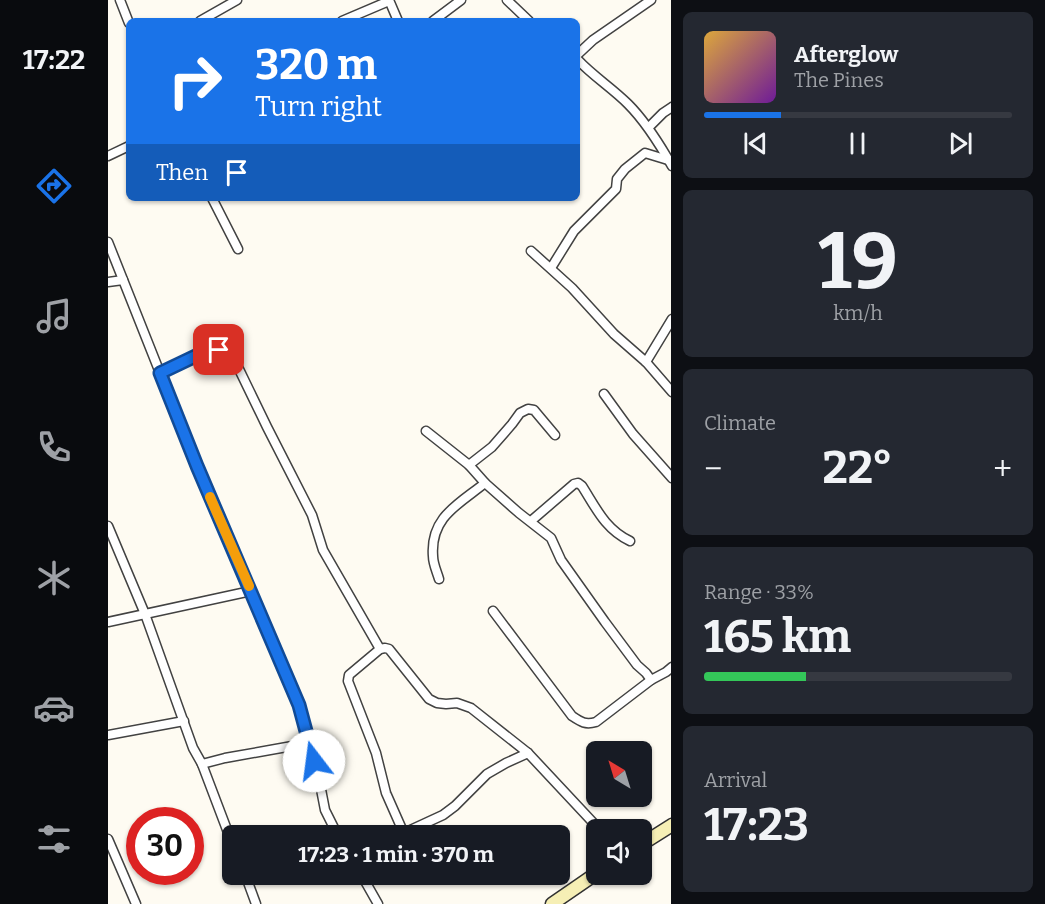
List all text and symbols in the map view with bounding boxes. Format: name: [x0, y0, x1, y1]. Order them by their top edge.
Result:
text: 320 m: [255, 40, 377, 90]
text: Afterglow: [794, 41, 898, 68]
icon: right: [156, 42, 234, 120]
text: 17:22: [23, 44, 85, 76]
text: The Pines: [794, 68, 884, 92]
text: Turn right: [255, 91, 382, 123]
icon: previous: [739, 127, 772, 160]
icon: pause: [841, 127, 874, 160]
icon: next: [944, 127, 977, 160]
icon: arrive: [220, 156, 253, 189]
text: Then: [156, 159, 208, 186]
icon: directions: [33, 165, 75, 207]
text: 19: [818, 215, 898, 309]
icon: music: [33, 295, 75, 337]
text: km/h: [833, 301, 883, 325]
pin: [193, 324, 244, 375]
icon: arrive: [202, 333, 235, 366]
text: Climate: [704, 411, 776, 435]
icon: phone: [33, 426, 75, 468]
text: 22°: [822, 441, 893, 495]
text: −: [704, 449, 722, 489]
text: +: [993, 449, 1012, 489]
icon: climate: [33, 557, 75, 599]
text: Range · 33%: [704, 580, 814, 604]
text: 165 km: [704, 610, 851, 664]
icon: car: [33, 687, 75, 729]
position arrow: [282, 729, 346, 793]
north arrow: [586, 741, 652, 807]
map controls: [586, 741, 652, 885]
text: Arrival: [704, 768, 767, 792]
text: 17:23: [704, 798, 809, 852]
speed limit sign: 30: [126, 807, 204, 885]
icon: filters: [33, 818, 75, 860]
button: sound: [586, 819, 652, 885]
text: 17:23 · 1 min · 370 m: [298, 841, 494, 868]

